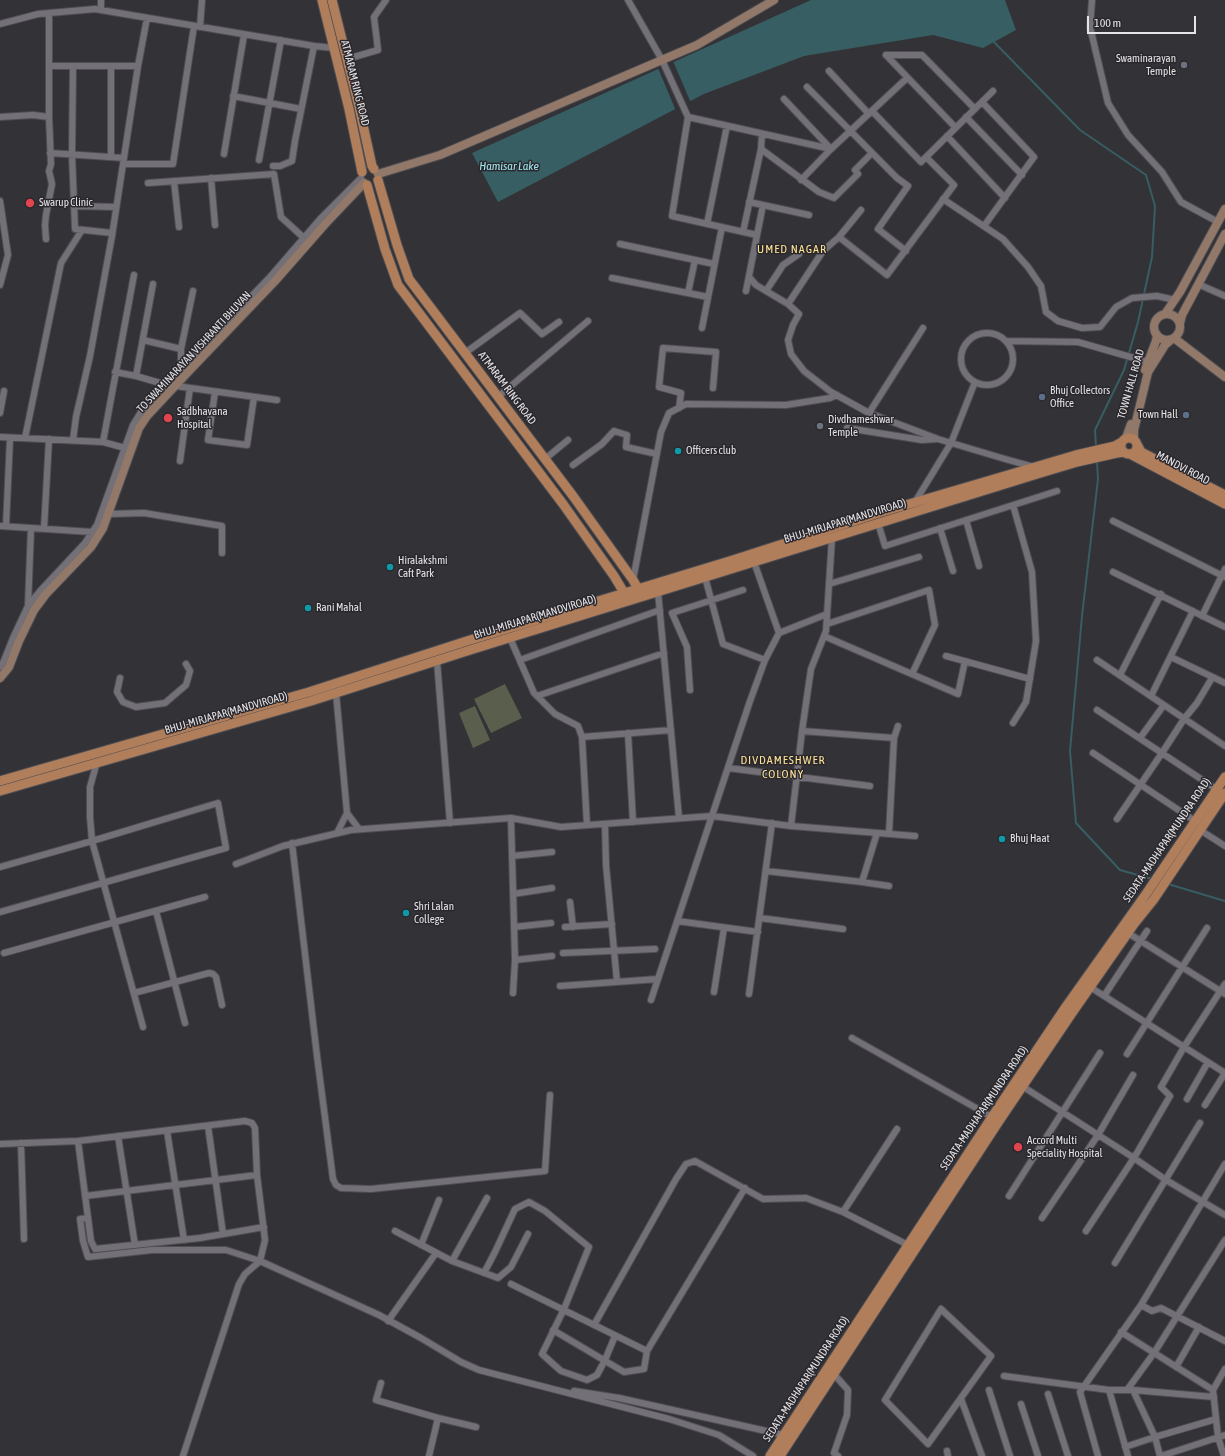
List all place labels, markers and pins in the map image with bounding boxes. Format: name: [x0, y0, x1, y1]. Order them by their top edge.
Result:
place label: Swaminarayan Temple: [1116, 52, 1176, 78]
marker: Swaminarayan Temple: [1179, 60, 1189, 70]
place label: Swarup Clinic: [39, 196, 93, 210]
marker: Swarup Clinic: [24, 197, 36, 209]
place label: Bhuj Collectors Office: [1050, 384, 1110, 410]
marker: Bhuj Collectors Office: [1037, 392, 1047, 402]
place label: Sadbhavana Hospital: [177, 405, 228, 431]
place label: Town Hall: [1138, 408, 1178, 422]
marker: Town Hall: [1181, 410, 1191, 420]
marker: Sadbhavana Hospital: [162, 412, 174, 424]
place label: Divdhameshwar Temple: [828, 413, 894, 439]
marker: Divdhameshwar Temple: [815, 421, 825, 431]
place label: Officers club: [686, 444, 736, 458]
marker: Officers club: [673, 446, 683, 456]
place label: Hiralakshmi Caft Park: [398, 554, 448, 580]
marker: Hiralakshmi Caft Park: [385, 562, 395, 572]
place label: Rani Mahal: [316, 601, 362, 615]
marker: Rani Mahal: [303, 603, 313, 613]
place label: Bhuj Haat: [1010, 832, 1050, 846]
marker: Bhuj Haat: [997, 834, 1007, 844]
place label: Shri Lalan College: [414, 900, 454, 926]
marker: Shri Lalan College: [401, 908, 411, 918]
place label: Accord Multi Speciality Hospital: [1027, 1134, 1103, 1160]
marker: Accord Multi Speciality Hospital: [1012, 1141, 1024, 1153]

